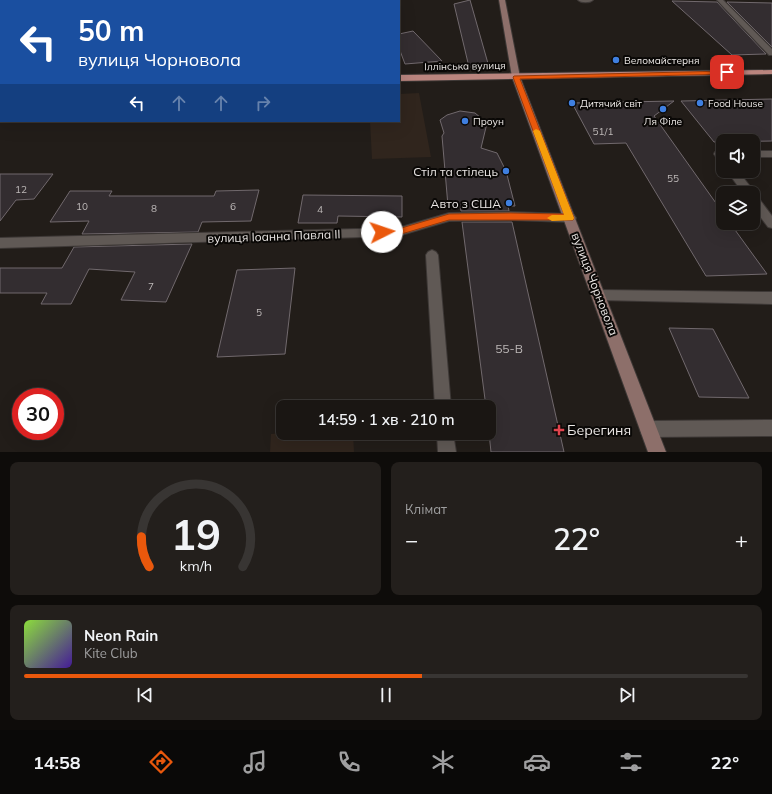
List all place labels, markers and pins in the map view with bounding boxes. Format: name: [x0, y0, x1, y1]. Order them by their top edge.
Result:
place label: Веломайстерня: [624, 54, 700, 67]
marker: Веломайстерня: [611, 55, 621, 65]
pin: [710, 55, 744, 89]
place label: Дитячий світ: [580, 97, 642, 110]
place label: Food House: [708, 97, 763, 110]
marker: Дитячий світ: [567, 98, 577, 108]
marker: Food House: [695, 98, 705, 108]
marker: Ля Філе: [658, 104, 668, 114]
place label: Проун: [473, 115, 504, 128]
place label: Ля Філе: [644, 115, 683, 128]
marker: Проун: [460, 116, 470, 126]
place label: Стіл та стілець: [413, 164, 498, 179]
marker: Стіл та стілець: [501, 166, 511, 176]
place label: Авто з США: [431, 196, 501, 211]
marker: Авто з США: [504, 198, 514, 208]
place label: Берегиня: [567, 421, 631, 439]
marker: Берегиня: [554, 425, 564, 435]

